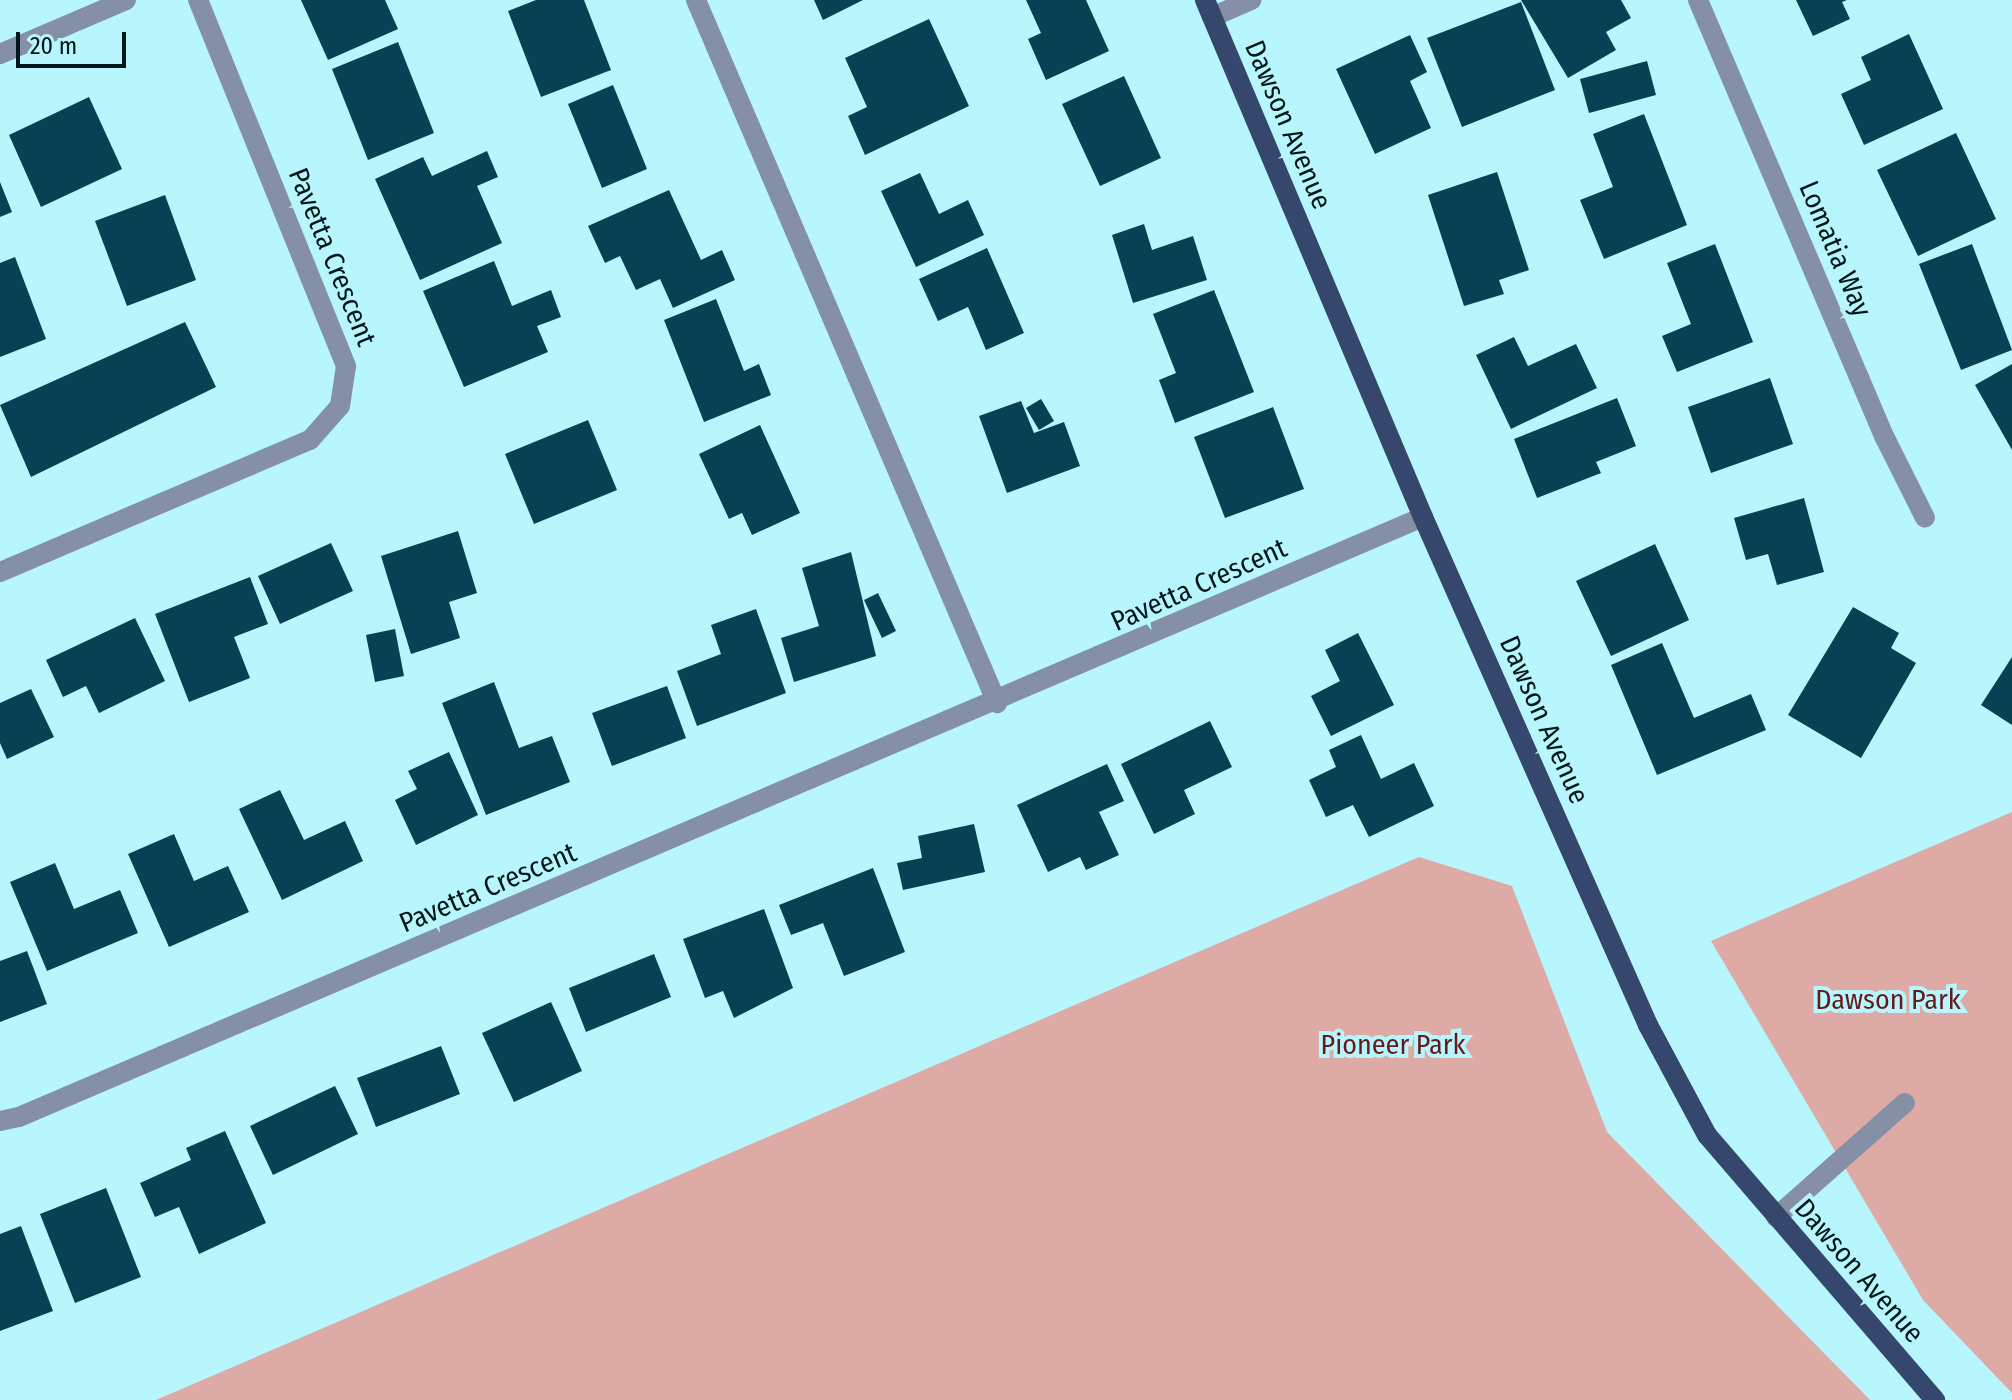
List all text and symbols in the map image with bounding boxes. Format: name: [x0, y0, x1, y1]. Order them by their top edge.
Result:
scale bar: [20, 16, 130, 66]
text: 20 m: [30, 32, 77, 60]
street label: Dawson Avenue: [1237, 36, 1339, 214]
street label: Pavetta Crescent: [281, 163, 383, 351]
street label: Lomatia Way: [1791, 176, 1879, 322]
street label: Pavetta Crescent: [1106, 531, 1292, 639]
street label: Dawson Avenue: [1492, 631, 1596, 809]
street label: Pavetta Crescent: [395, 836, 581, 940]
park label: Dawson Park: [1815, 983, 1961, 1017]
park label: Pioneer Park: [1321, 1028, 1465, 1062]
street label: Dawson Avenue: [1787, 1192, 1931, 1350]

